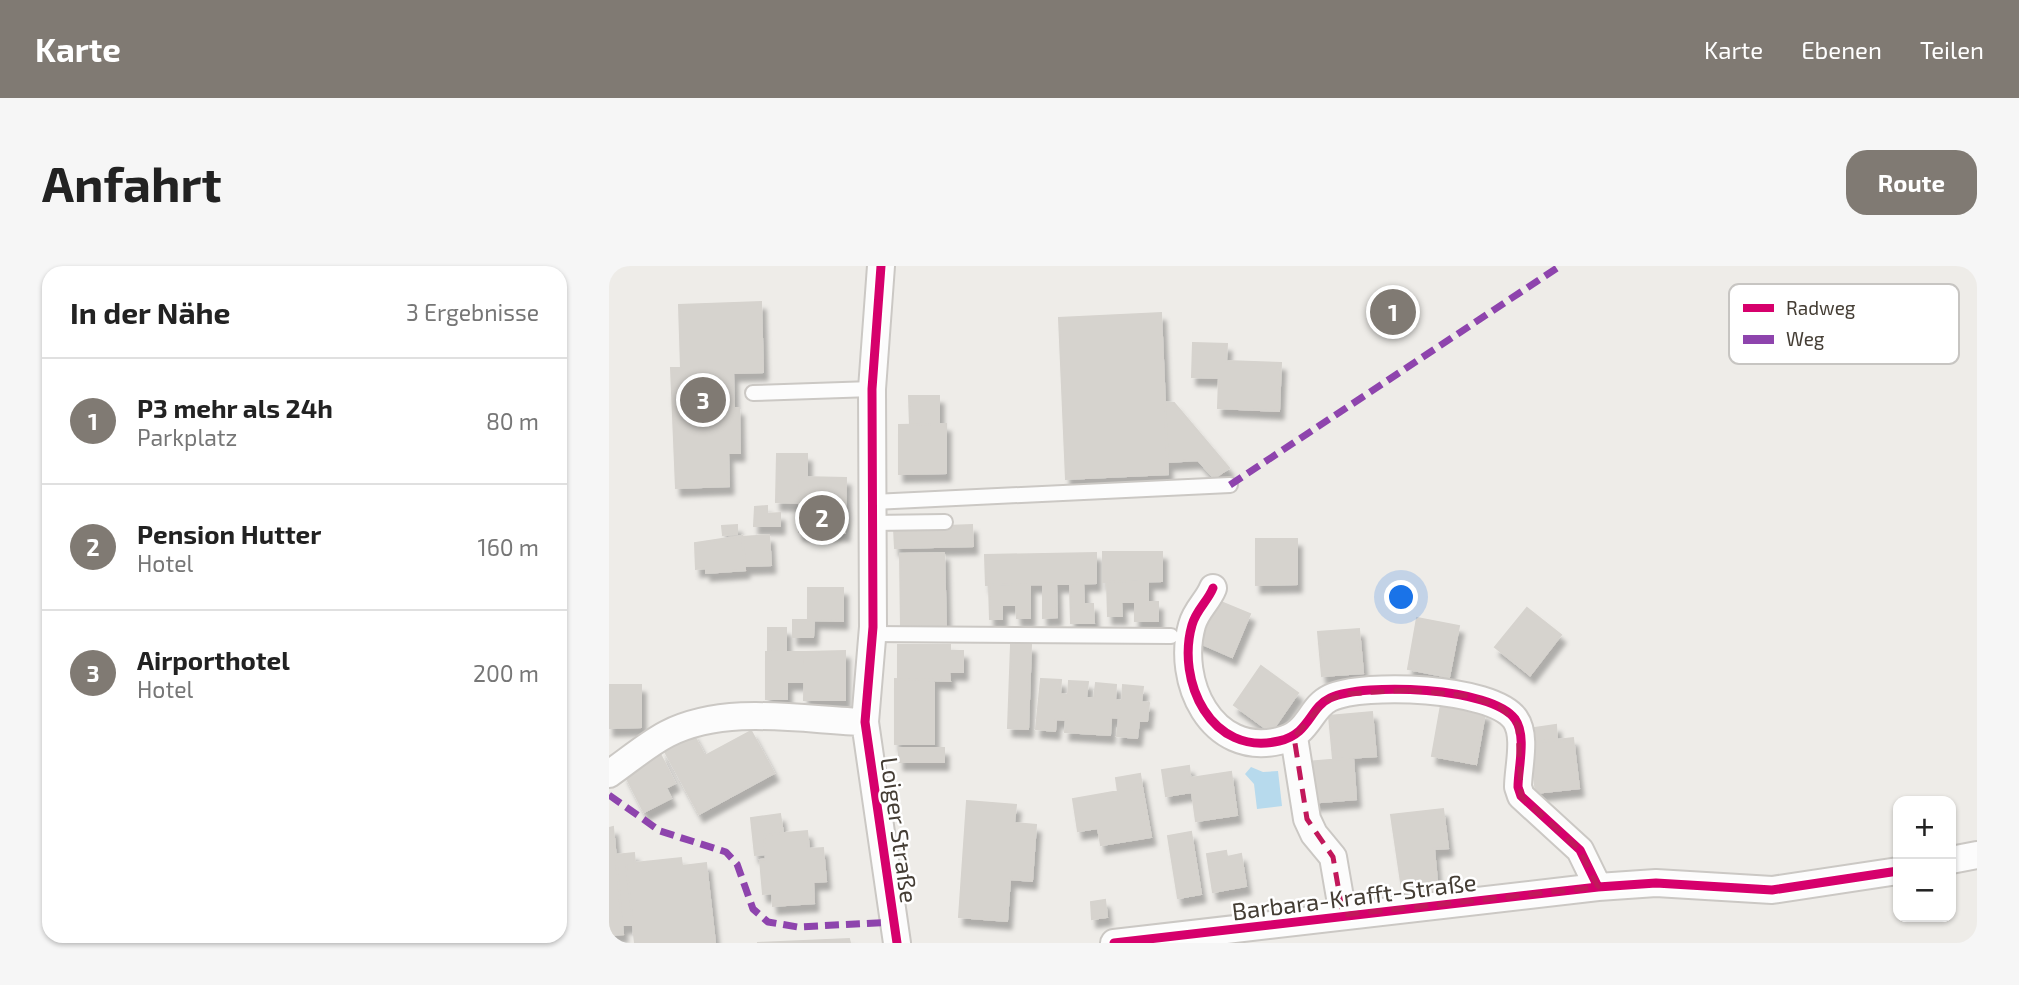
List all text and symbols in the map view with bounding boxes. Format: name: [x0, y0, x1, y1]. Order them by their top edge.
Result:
text: Karte: [35, 29, 121, 69]
text: Karte: [1704, 35, 1763, 64]
text: Ebenen: [1801, 35, 1882, 64]
text: Teilen: [1920, 35, 1984, 64]
button: Route: [1846, 150, 1977, 215]
text: Anfahrt: [42, 153, 222, 212]
legend: [1729, 284, 1959, 364]
pin: 1: [1370, 286, 1416, 338]
text: In der Nähe: [70, 294, 231, 330]
text: Radweg: [1786, 296, 1856, 319]
text: 3 Ergebnisse: [406, 298, 539, 326]
text: Weg: [1786, 327, 1825, 350]
pin: 3: [680, 374, 726, 426]
text: P3 mehr als 24h: [137, 392, 333, 423]
text: 1: [88, 407, 98, 435]
text: 80 m: [486, 407, 539, 435]
text: Parkplatz: [137, 423, 237, 451]
pin: 2: [799, 492, 845, 544]
text: Pension Hutter: [137, 518, 321, 549]
text: 2: [86, 533, 100, 561]
text: 160 m: [478, 533, 539, 561]
text: Hotel: [137, 549, 193, 577]
your location: [1384, 580, 1418, 614]
text: Airporthotel: [137, 644, 290, 675]
text: 3: [86, 659, 100, 687]
text: 200 m: [473, 659, 539, 687]
text: Hotel: [137, 675, 193, 703]
street label: Loiger Straße: [875, 755, 925, 905]
map controls: [1893, 796, 1956, 922]
button: +: [1893, 796, 1956, 859]
button: −: [1893, 859, 1956, 922]
street label: Barbara-Krafft-Straße: [1230, 867, 1478, 925]

